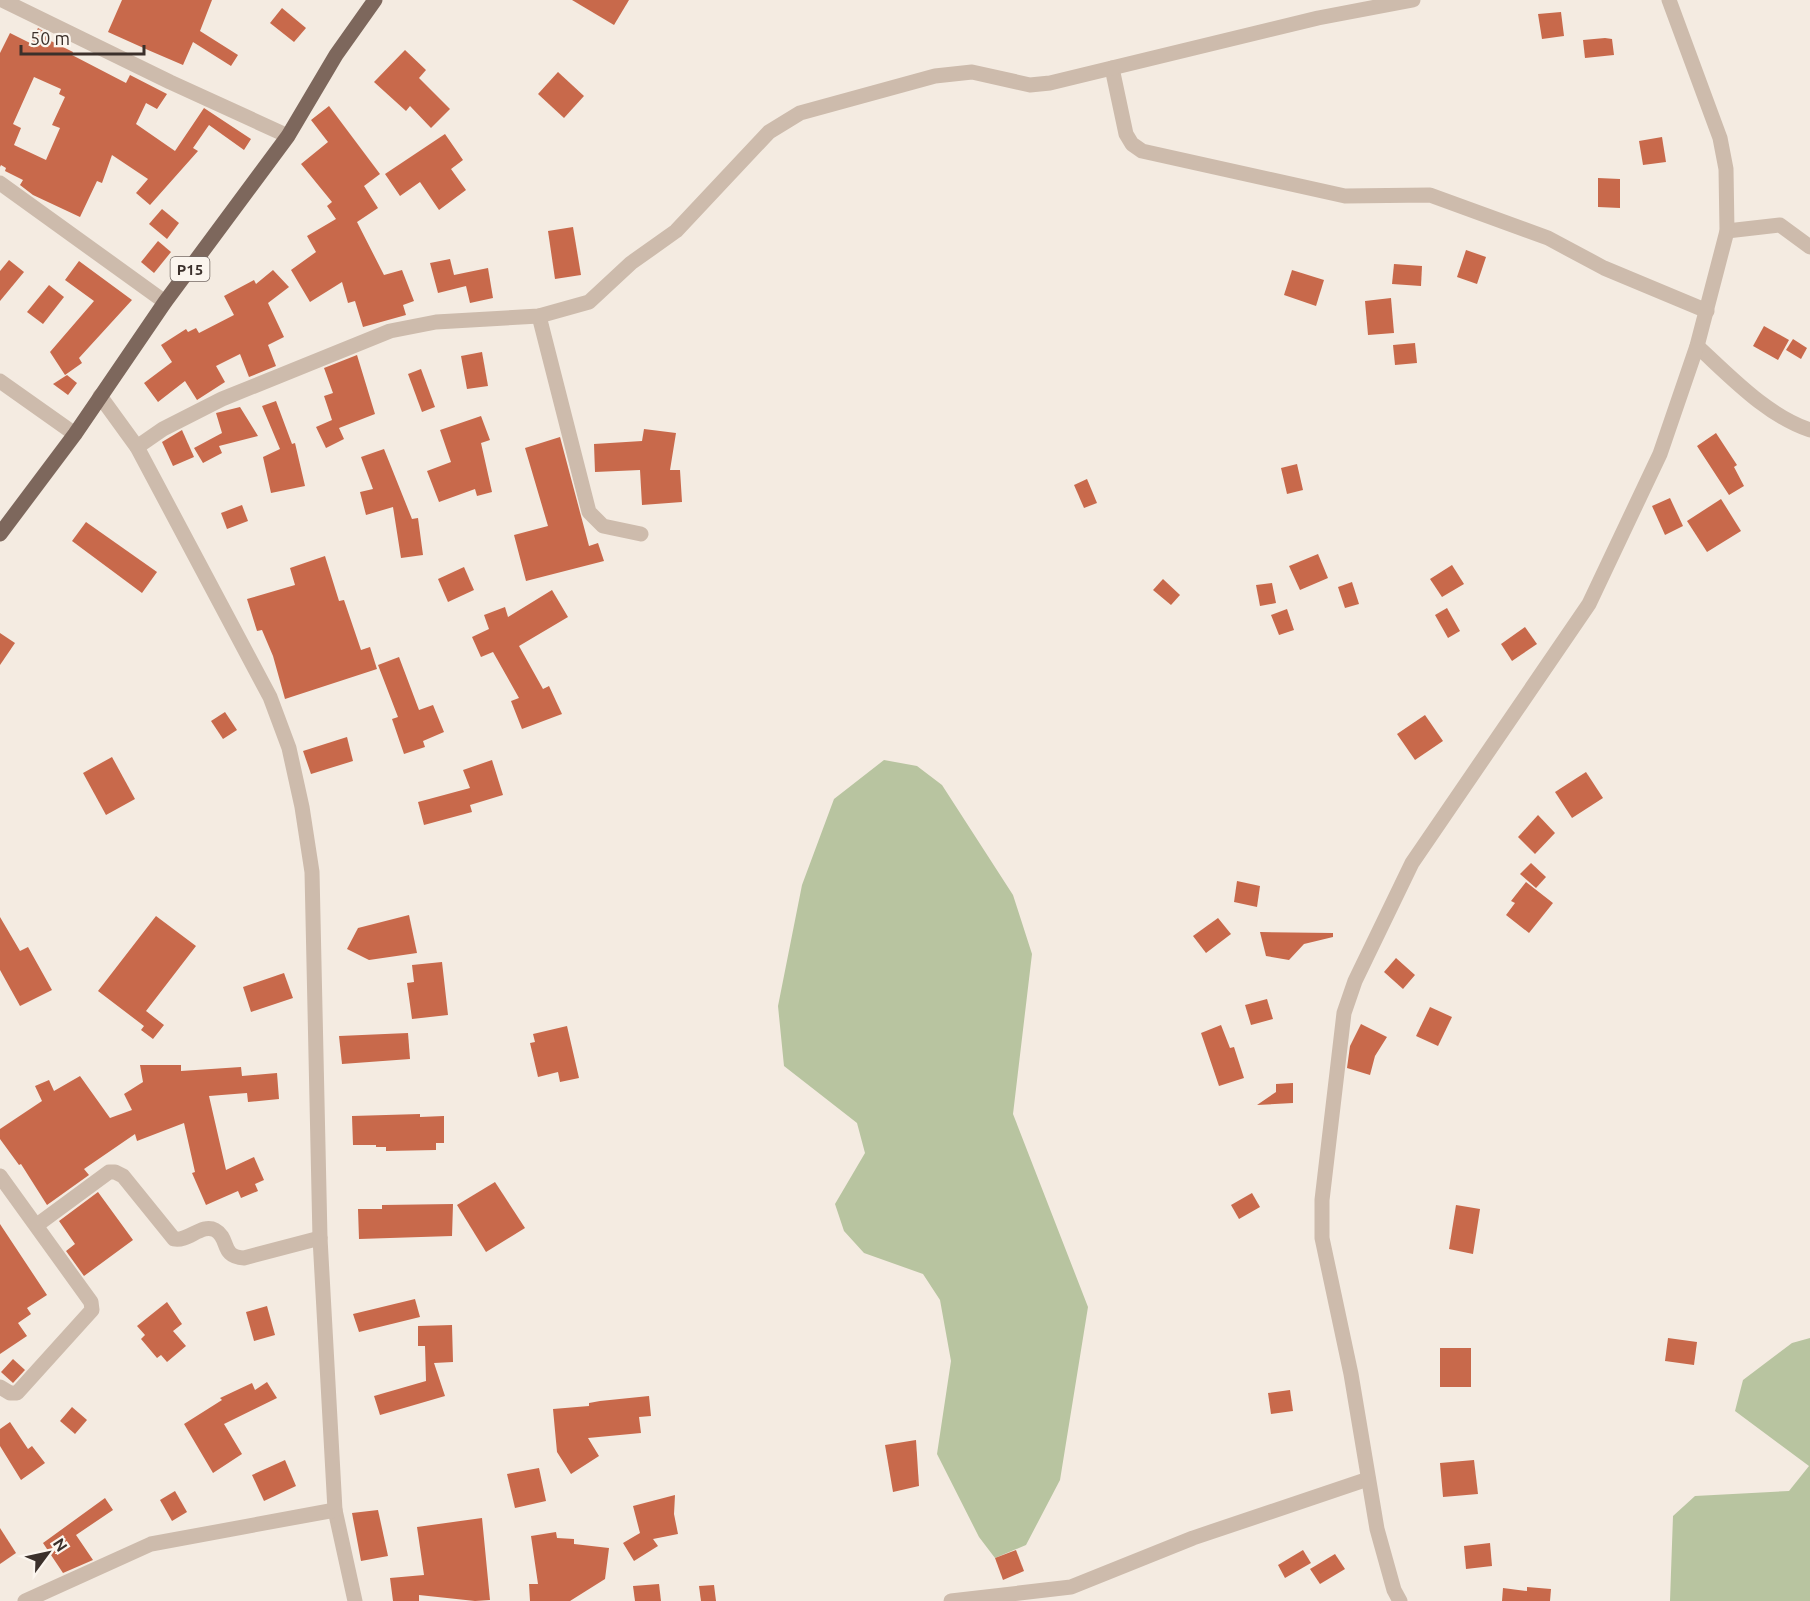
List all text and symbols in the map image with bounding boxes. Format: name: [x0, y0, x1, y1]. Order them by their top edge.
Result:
scale bar: [21, 18, 144, 56]
text: 50 m: [30, 28, 70, 48]
road number: P15: [170, 257, 210, 281]
north arrow: [18, 1523, 78, 1583]
text: N: [50, 1535, 71, 1555]

